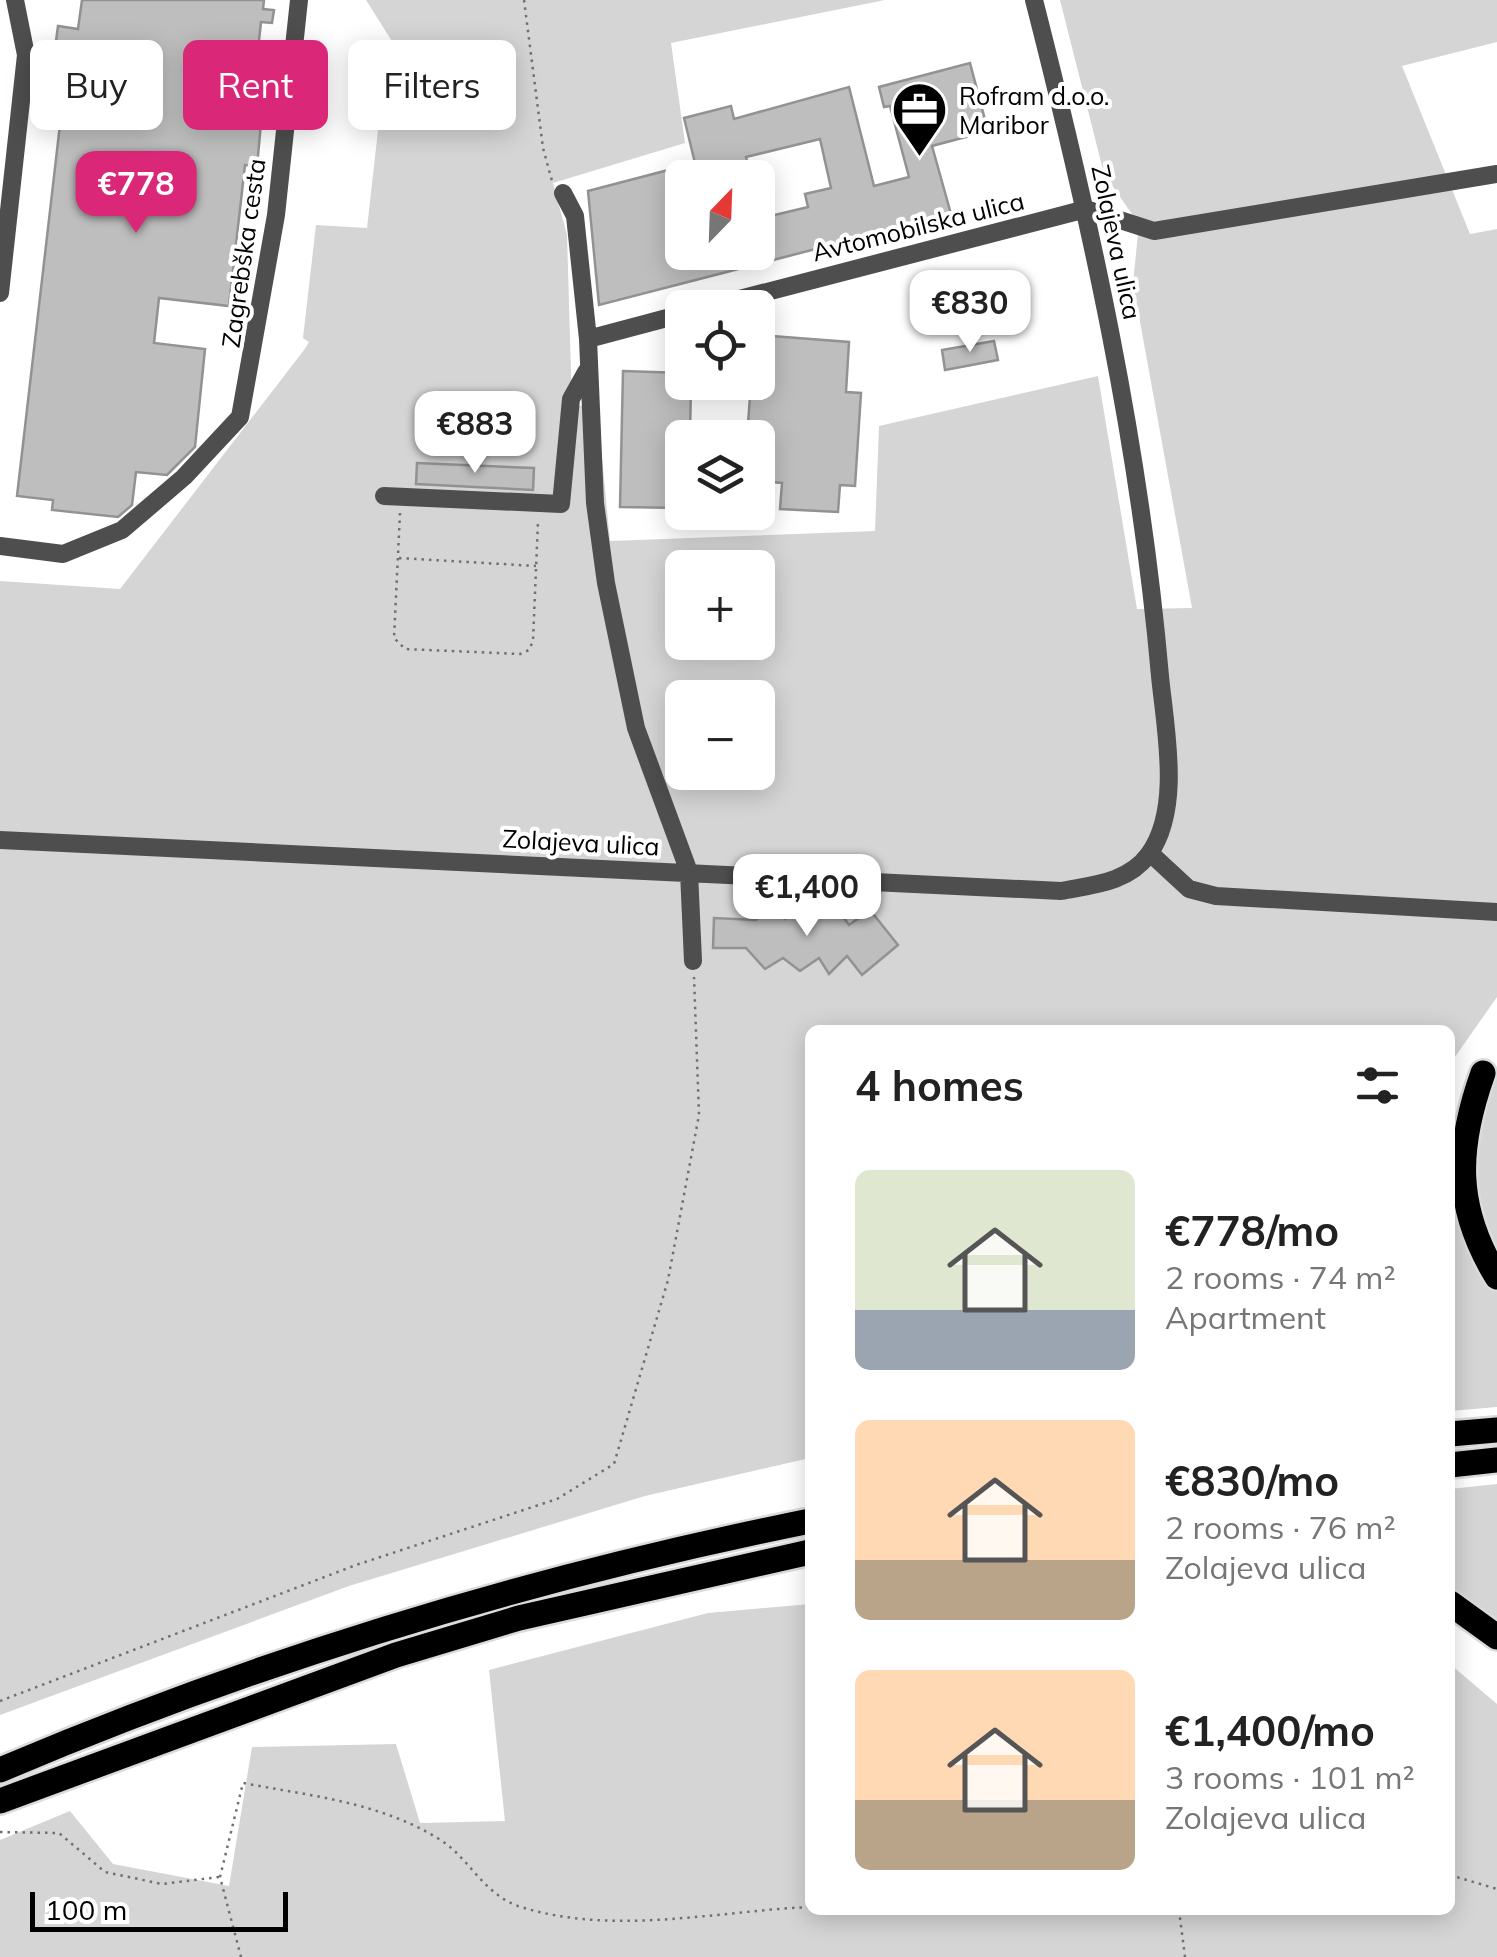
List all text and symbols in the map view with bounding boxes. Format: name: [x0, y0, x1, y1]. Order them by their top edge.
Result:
chip: Buy: [30, 40, 163, 130]
chip: Rent: [183, 40, 328, 130]
chip: Filters: [348, 40, 516, 130]
office icon: Rofram d.o.o. Maribor: [890, 79, 950, 158]
place label: Rofram d.o.o. Maribor: [959, 80, 1110, 140]
pin: €778: [77, 151, 195, 236]
street label: Zagrebška cesta: [214, 156, 272, 350]
north arrow: [665, 160, 775, 270]
map controls: [665, 160, 775, 790]
street label: Zolajeva ulica: [1085, 162, 1149, 322]
text: €778: [98, 163, 174, 203]
street label: Avtomobilska ulica: [809, 185, 1027, 267]
pin: €830: [911, 270, 1029, 355]
text: €830: [932, 282, 1008, 322]
button: locate: [665, 290, 775, 400]
pin: €883: [416, 391, 534, 476]
text: €883: [437, 403, 513, 443]
button: layers: [665, 420, 775, 530]
button: +: [665, 550, 775, 660]
button: −: [665, 680, 775, 790]
street label: Zolajeva ulica: [502, 822, 660, 862]
pin: €1,400: [726, 854, 888, 939]
text: €1,400: [755, 866, 859, 906]
icon: filters: [1350, 1058, 1405, 1113]
text: 4 homes: [855, 1059, 1024, 1112]
text: €778/mo: [1165, 1204, 1339, 1257]
icon: home: [935, 1210, 1055, 1330]
text: 2 rooms · 74 m²: [1165, 1257, 1396, 1297]
text: Apartment: [1165, 1297, 1326, 1337]
text: €830/mo: [1165, 1454, 1339, 1507]
icon: home: [935, 1460, 1055, 1580]
text: 2 rooms · 76 m²: [1165, 1507, 1396, 1547]
text: Zolajeva ulica: [1165, 1547, 1366, 1587]
text: €1,400/mo: [1165, 1704, 1375, 1757]
icon: home: [935, 1710, 1055, 1830]
text: 3 rooms · 101 m²: [1165, 1757, 1415, 1797]
text: Zolajeva ulica: [1165, 1797, 1366, 1837]
scale bar: [30, 1887, 288, 1932]
text: 100 m: [45, 1892, 127, 1927]

